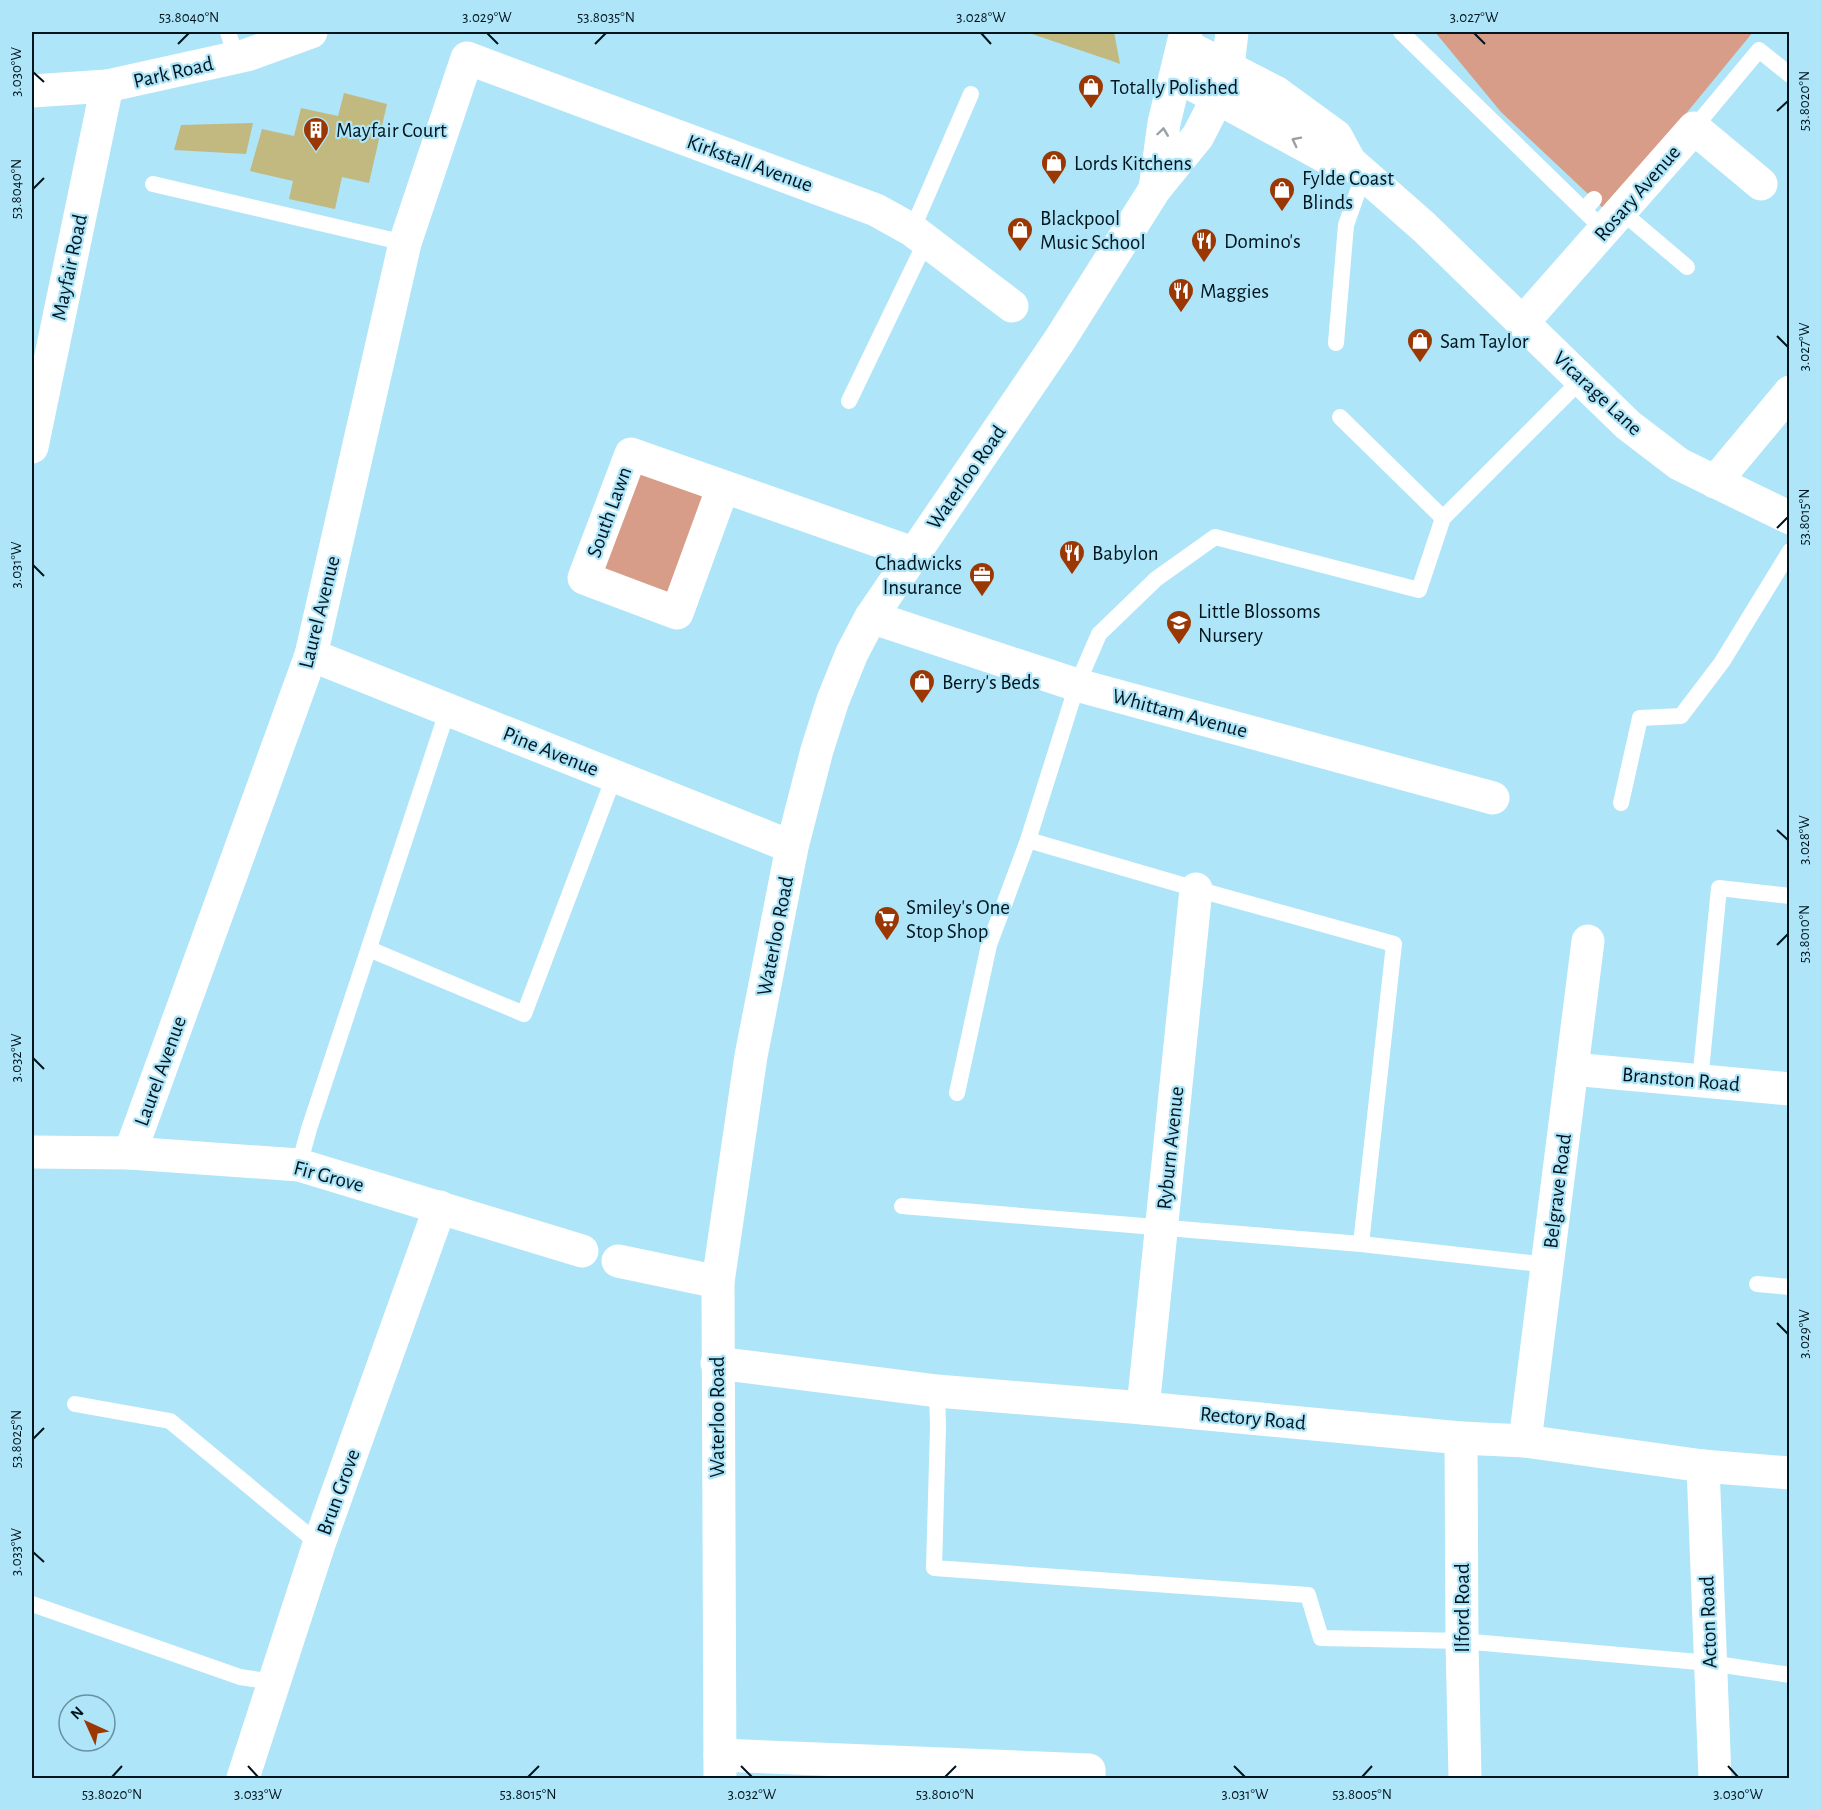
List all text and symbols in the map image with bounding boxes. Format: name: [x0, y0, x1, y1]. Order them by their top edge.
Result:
text: 53.8040°N: [159, 10, 219, 25]
text: 3.029°W: [462, 10, 512, 25]
text: 53.8035°N: [577, 10, 635, 25]
text: 3.028°W: [956, 10, 1006, 25]
text: 3.027°W: [1450, 10, 1499, 25]
text: 3.030°W: [9, 47, 24, 97]
street label: Park Road: [131, 53, 215, 92]
text: 53.8020°N: [1797, 71, 1812, 131]
shop icon: Totally Polished: [1076, 72, 1106, 110]
place label: Totally Polished: [1110, 77, 1238, 98]
building icon: Mayfair Court: [301, 115, 331, 153]
place label: Mayfair Court: [336, 120, 447, 141]
one-way arrow: [1156, 128, 1168, 137]
street label: Kirkstall Avenue: [684, 131, 816, 196]
one-way arrow: [1292, 137, 1302, 148]
street label: Rosary Avenue: [1590, 141, 1684, 245]
shop icon: Lords Kitchens: [1039, 148, 1069, 186]
place label: Lords Kitchens: [1074, 153, 1192, 174]
text: 53.8040°N: [9, 159, 24, 219]
place label: Fylde Coast Blinds: [1302, 168, 1394, 213]
shop icon: Fylde Coast Blinds: [1267, 175, 1297, 213]
place label: Blackpool Music School: [1040, 208, 1146, 253]
street label: Mayfair Road: [48, 212, 91, 322]
shop icon: Blackpool Music School: [1005, 215, 1035, 253]
restaurant icon: Domino's: [1189, 226, 1219, 264]
place label: Domino's: [1224, 231, 1301, 252]
restaurant icon: Maggies: [1166, 276, 1196, 314]
place label: Maggies: [1200, 281, 1269, 302]
text: 3.027°W: [1797, 322, 1812, 371]
shop icon: Sam Taylor: [1405, 326, 1435, 364]
place label: Sam Taylor: [1440, 331, 1529, 352]
street label: Vicarage Lane: [1549, 347, 1646, 439]
street label: Waterloo Road: [923, 422, 1010, 533]
street label: South Lawn: [583, 464, 636, 560]
text: 53.8015°N: [1797, 489, 1812, 546]
restaurant icon: Babylon: [1057, 538, 1087, 576]
text: 3.031°W: [9, 541, 24, 588]
place label: Babylon: [1092, 543, 1159, 564]
place label: Chadwicks Insurance: [875, 553, 962, 598]
street label: Laurel Avenue: [295, 554, 344, 671]
office icon: Chadwicks Insurance: [967, 560, 997, 598]
place label: Little Blossoms Nursery: [1198, 601, 1321, 646]
school or university icon: Little Blossoms Nursery: [1164, 608, 1194, 646]
shop icon: Berry's Beds: [907, 667, 937, 705]
place label: Berry's Beds: [942, 672, 1040, 693]
street label: Whittam Avenue: [1110, 685, 1250, 742]
street label: Pine Avenue: [500, 723, 602, 780]
text: 3.028°W: [1797, 815, 1812, 865]
street label: Waterloo Road: [754, 874, 797, 998]
place label: Smiley's One Stop Shop: [906, 897, 1010, 942]
supermarket icon: Smiley's One Stop Shop: [872, 904, 902, 942]
text: 53.8010°N: [1797, 905, 1812, 963]
street label: Laurel Avenue: [131, 1013, 190, 1129]
text: 3.032°W: [9, 1033, 24, 1082]
street label: Branston Road: [1621, 1064, 1741, 1095]
street label: Ryburn Avenue: [1154, 1085, 1187, 1211]
street label: Belgrave Road: [1540, 1132, 1575, 1250]
street label: Fir Grove: [292, 1157, 366, 1196]
text: 3.029°W: [1797, 1309, 1812, 1359]
street label: Waterloo Road: [707, 1356, 728, 1478]
street label: Rectory Road: [1199, 1403, 1307, 1434]
text: 53.8025°N: [9, 1410, 24, 1468]
street label: Brun Grove: [313, 1446, 364, 1538]
text: 3.033°W: [9, 1527, 24, 1576]
street label: Ilford Road: [1452, 1563, 1473, 1653]
street label: Acton Road: [1696, 1575, 1721, 1669]
north arrow: [57, 1693, 117, 1753]
text: N: [68, 1704, 87, 1723]
text: 53.8020°N: [82, 1787, 142, 1802]
text: 3.033°W: [234, 1787, 283, 1802]
text: 53.8015°N: [500, 1787, 557, 1802]
text: 3.032°W: [728, 1787, 777, 1802]
text: 53.8010°N: [916, 1787, 974, 1802]
text: 3.031°W: [1222, 1787, 1269, 1802]
text: 53.8005°N: [1332, 1787, 1392, 1802]
text: 3.030°W: [1713, 1787, 1763, 1802]

